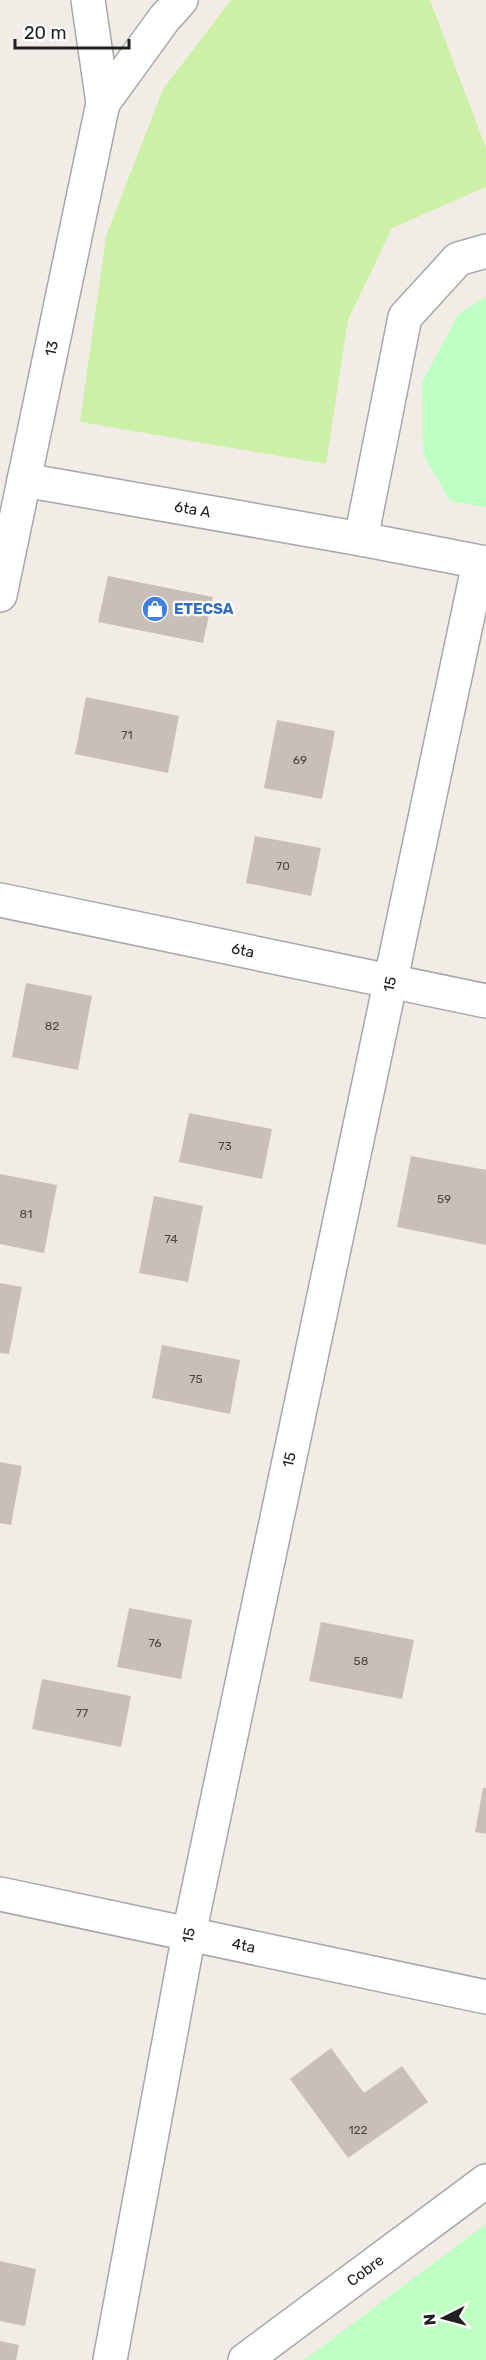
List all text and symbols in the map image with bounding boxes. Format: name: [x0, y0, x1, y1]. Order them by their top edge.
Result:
scale bar: [15, 12, 129, 50]
text: 20 m: [24, 22, 66, 44]
street label: 13: [41, 339, 62, 358]
street label: 6ta A: [173, 497, 212, 522]
shop icon: ETECSA: [140, 594, 170, 624]
place label: ETECSA: [174, 600, 234, 618]
house number: 71: [121, 728, 133, 742]
house number: 69: [293, 753, 307, 767]
house number: 70: [276, 859, 290, 873]
street label: 6ta: [230, 939, 256, 962]
street label: 15: [379, 975, 400, 994]
house number: 82: [45, 1019, 59, 1033]
house number: 73: [218, 1139, 232, 1153]
house number: 59: [437, 1192, 451, 1206]
house number: 81: [20, 1207, 32, 1221]
house number: 74: [164, 1232, 178, 1246]
house number: 75: [189, 1372, 203, 1386]
street label: 15: [279, 1450, 300, 1469]
house number: 76: [148, 1636, 162, 1650]
house number: 58: [354, 1654, 368, 1668]
house number: 77: [76, 1706, 88, 1720]
street label: 15: [179, 1926, 199, 1944]
street label: 4ta: [230, 1934, 257, 1957]
house number: 122: [348, 2123, 368, 2137]
street label: Cobre: [343, 2251, 387, 2290]
north arrow: [414, 2288, 474, 2348]
text: N: [420, 2313, 440, 2326]

